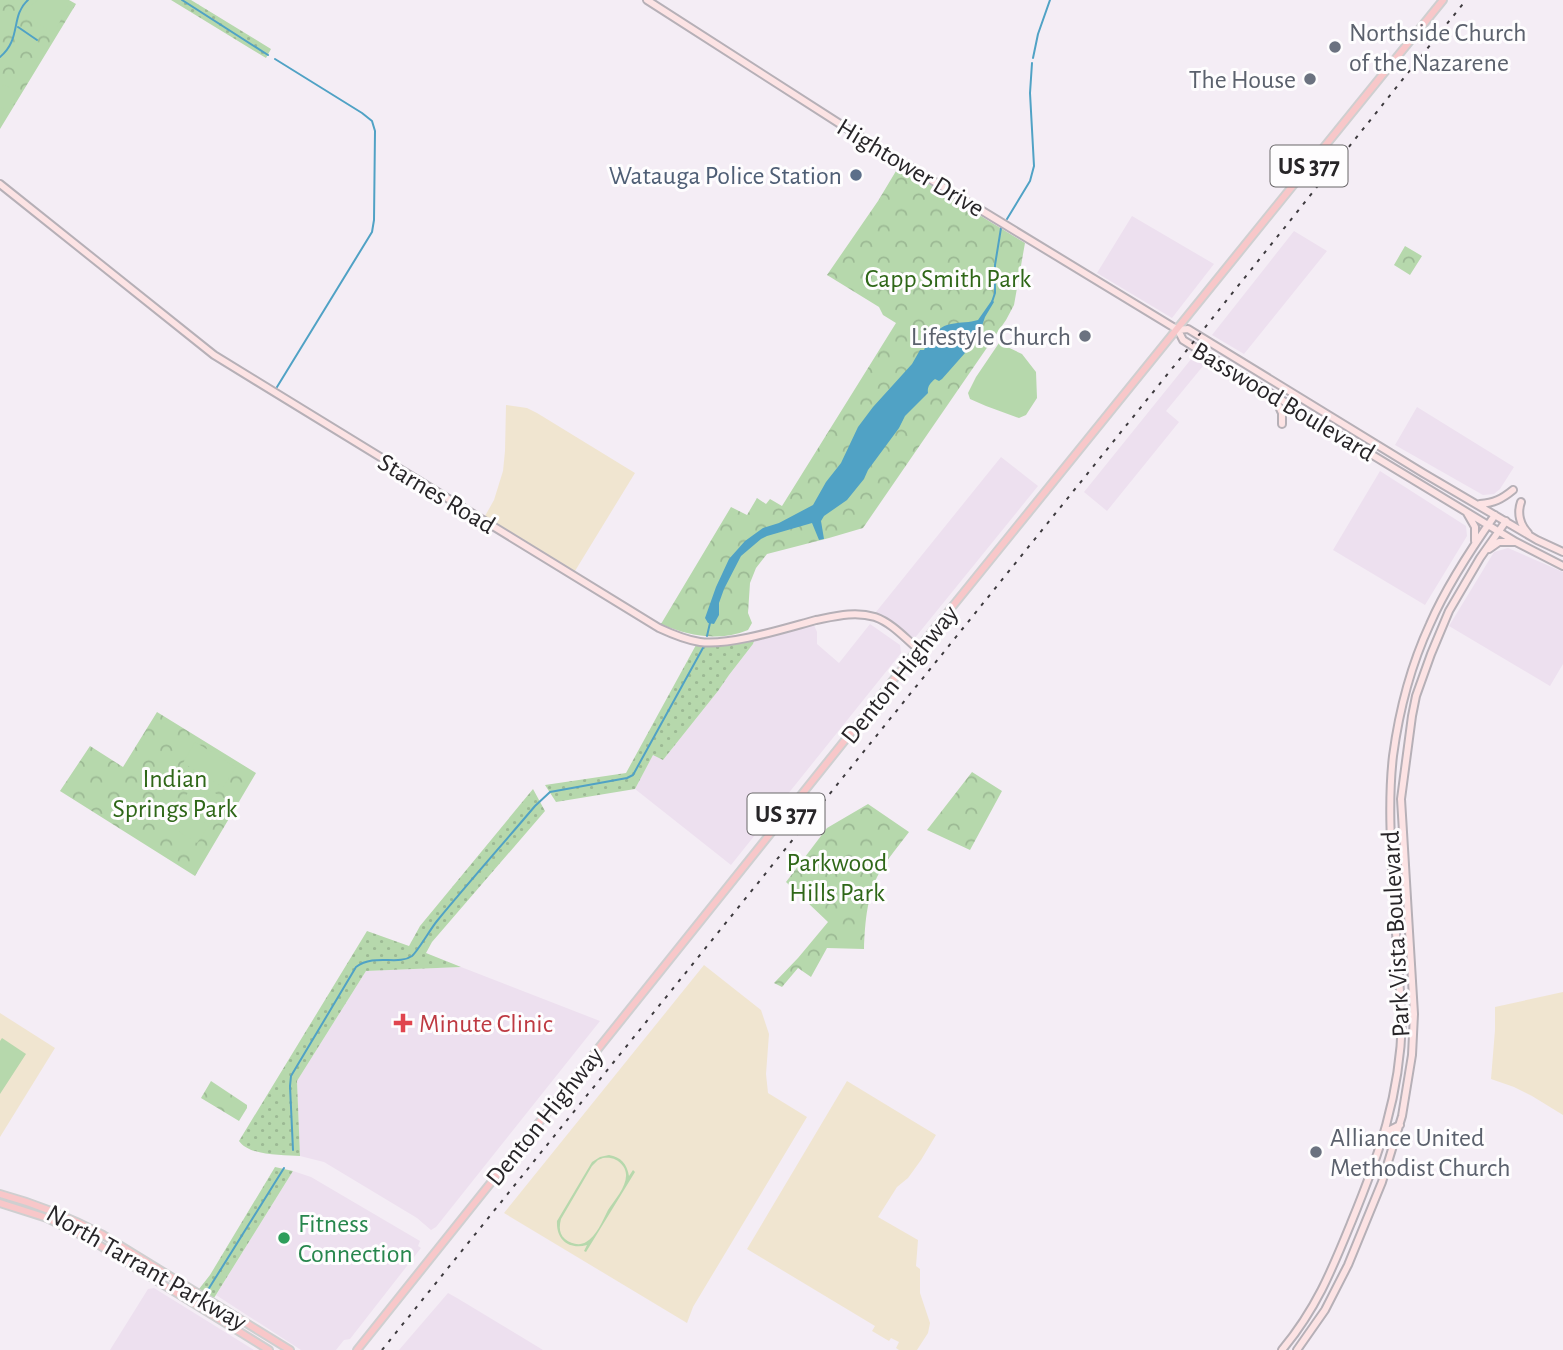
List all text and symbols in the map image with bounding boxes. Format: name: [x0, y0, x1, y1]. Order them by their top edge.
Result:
place label: Northside Church of the Nazarene: [1349, 20, 1527, 76]
marker: Northside Church of the Nazarene: [1327, 39, 1343, 55]
place label: The House: [1189, 67, 1296, 93]
marker: The House: [1302, 71, 1318, 87]
street label: Hightower Drive: [832, 114, 989, 222]
road number: US 377: [1270, 146, 1348, 186]
place label: Watauga Police Station: [609, 163, 842, 189]
marker: Watauga Police Station: [848, 167, 864, 183]
park label: Capp Smith Park: [865, 266, 1031, 292]
place label: Lifestyle Church: [911, 324, 1071, 350]
marker: Lifestyle Church: [1077, 328, 1093, 344]
street label: Basswood Boulevard: [1188, 337, 1379, 467]
street label: Starnes Road: [373, 449, 500, 539]
street label: Denton Highway: [836, 600, 963, 749]
park label: Indian Springs Park: [113, 766, 238, 822]
road number: US 377: [748, 794, 824, 834]
street label: Park Vista Boulevard: [1378, 830, 1414, 1038]
park label: Parkwood Hills Park: [786, 850, 888, 906]
place label: Minute Clinic: [419, 1011, 553, 1037]
marker: Minute Clinic: [393, 1013, 413, 1033]
street label: Denton Highway: [481, 1042, 608, 1191]
place label: Alliance United Methodist Church: [1330, 1125, 1510, 1181]
marker: Alliance United Methodist Church: [1308, 1144, 1324, 1160]
street label: North Tarrant Parkway: [42, 1200, 251, 1336]
place label: Fitness Connection: [298, 1211, 413, 1267]
marker: Fitness Connection: [276, 1230, 292, 1246]

